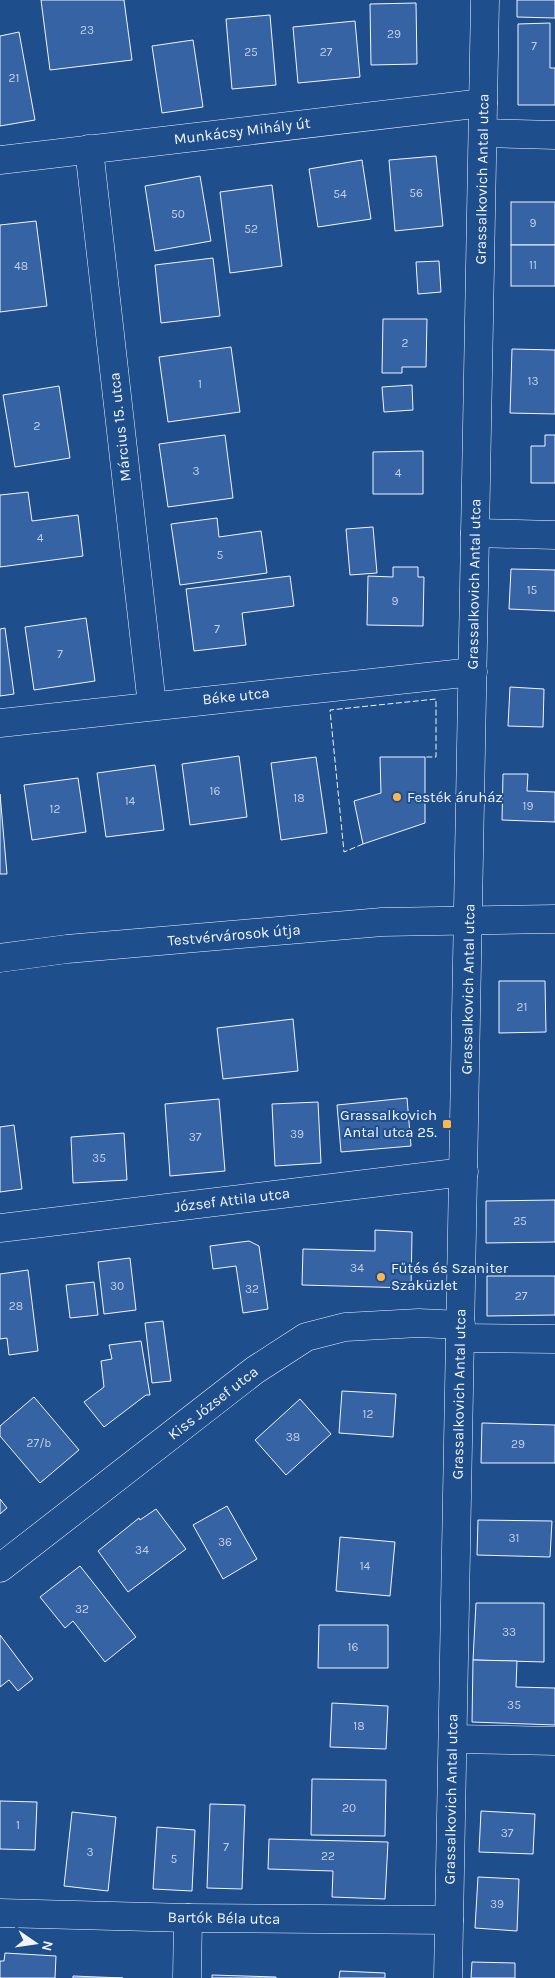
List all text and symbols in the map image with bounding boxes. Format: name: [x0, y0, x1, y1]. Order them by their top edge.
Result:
house number: 23: [80, 23, 94, 37]
house number: 29: [387, 27, 401, 41]
house number: 7: [531, 39, 537, 53]
house number: 25: [244, 45, 258, 59]
house number: 27: [320, 45, 333, 59]
house number: 21: [9, 71, 19, 85]
street label: Grassalkovich Antal utca: [472, 94, 492, 264]
street label: Munkácsy Mihály út: [173, 114, 312, 148]
house number: 56: [409, 186, 423, 200]
house number: 54: [333, 187, 347, 201]
house number: 50: [171, 207, 185, 221]
house number: 9: [530, 216, 537, 230]
house number: 52: [244, 222, 258, 236]
house number: 11: [529, 258, 537, 272]
house number: 48: [14, 259, 28, 273]
house number: 2: [402, 336, 409, 350]
street label: Március 15. utca: [105, 372, 135, 482]
house number: 13: [527, 374, 539, 388]
house number: 1: [198, 377, 202, 391]
house number: 2: [34, 419, 41, 433]
house number: 3: [192, 464, 200, 478]
house number: 4: [395, 466, 402, 480]
street label: Grassalkovich Antal utca: [464, 499, 484, 669]
house number: 4: [37, 531, 44, 545]
house number: 5: [217, 548, 224, 562]
house number: 15: [527, 583, 538, 597]
house number: 9: [392, 594, 399, 608]
house number: 7: [214, 622, 220, 636]
house number: 7: [57, 647, 63, 661]
street label: Béke utca: [202, 684, 270, 708]
house number: 16: [210, 784, 221, 798]
place label: Festék áruház: [407, 788, 503, 806]
house number: 18: [293, 791, 305, 805]
marker: Festék áruház: [391, 791, 403, 803]
house number: 14: [125, 794, 136, 808]
house number: 19: [523, 799, 533, 813]
house number: 12: [50, 802, 61, 816]
street label: Grassalkovich Antal utca: [458, 904, 478, 1074]
street label: Testvérvárosok útja: [167, 920, 301, 950]
house number: 21: [517, 1000, 527, 1014]
place label: Grassalkovich Antal utca 25.: [340, 1106, 437, 1141]
marker: Grassalkovich Antal utca 25.: [441, 1118, 453, 1130]
house number: 39: [290, 1127, 304, 1141]
house number: 37: [189, 1130, 202, 1144]
house number: 35: [92, 1151, 106, 1165]
street label: József Attila utca: [173, 1184, 291, 1216]
house number: 25: [513, 1214, 527, 1228]
place label: Fűtés és Szaniter Szaküzlet: [391, 1259, 509, 1294]
house number: 34: [350, 1261, 364, 1275]
marker: Fűtés és Szaniter Szaküzlet: [375, 1271, 387, 1283]
house number: 30: [110, 1279, 124, 1293]
house number: 32: [245, 1282, 259, 1296]
house number: 27: [515, 1289, 528, 1303]
house number: 28: [9, 1299, 23, 1313]
street label: Grassalkovich Antal utca: [449, 1309, 469, 1479]
street label: Kiss József utca: [164, 1362, 262, 1444]
house number: 12: [363, 1407, 374, 1421]
house number: 38: [286, 1430, 300, 1444]
house number: 27/b: [27, 1436, 51, 1450]
house number: 29: [511, 1437, 525, 1451]
house number: 31: [508, 1531, 520, 1545]
house number: 36: [218, 1535, 232, 1549]
house number: 34: [135, 1543, 149, 1557]
house number: 14: [360, 1559, 371, 1573]
house number: 32: [75, 1602, 89, 1616]
house number: 33: [502, 1625, 516, 1639]
house number: 16: [348, 1640, 359, 1654]
house number: 35: [507, 1698, 521, 1712]
street label: Grassalkovich Antal utca: [441, 1714, 461, 1884]
house number: 18: [353, 1719, 365, 1733]
house number: 20: [342, 1801, 356, 1815]
house number: 1: [16, 1818, 20, 1832]
house number: 37: [501, 1826, 514, 1840]
house number: 7: [223, 1840, 229, 1854]
house number: 3: [86, 1845, 94, 1859]
house number: 22: [321, 1849, 335, 1863]
house number: 5: [171, 1852, 178, 1866]
house number: 39: [490, 1897, 504, 1911]
street label: Bartók Béla utca: [168, 1908, 280, 1928]
north arrow: [10, 1918, 60, 1968]
text: N: [38, 1939, 57, 1953]

